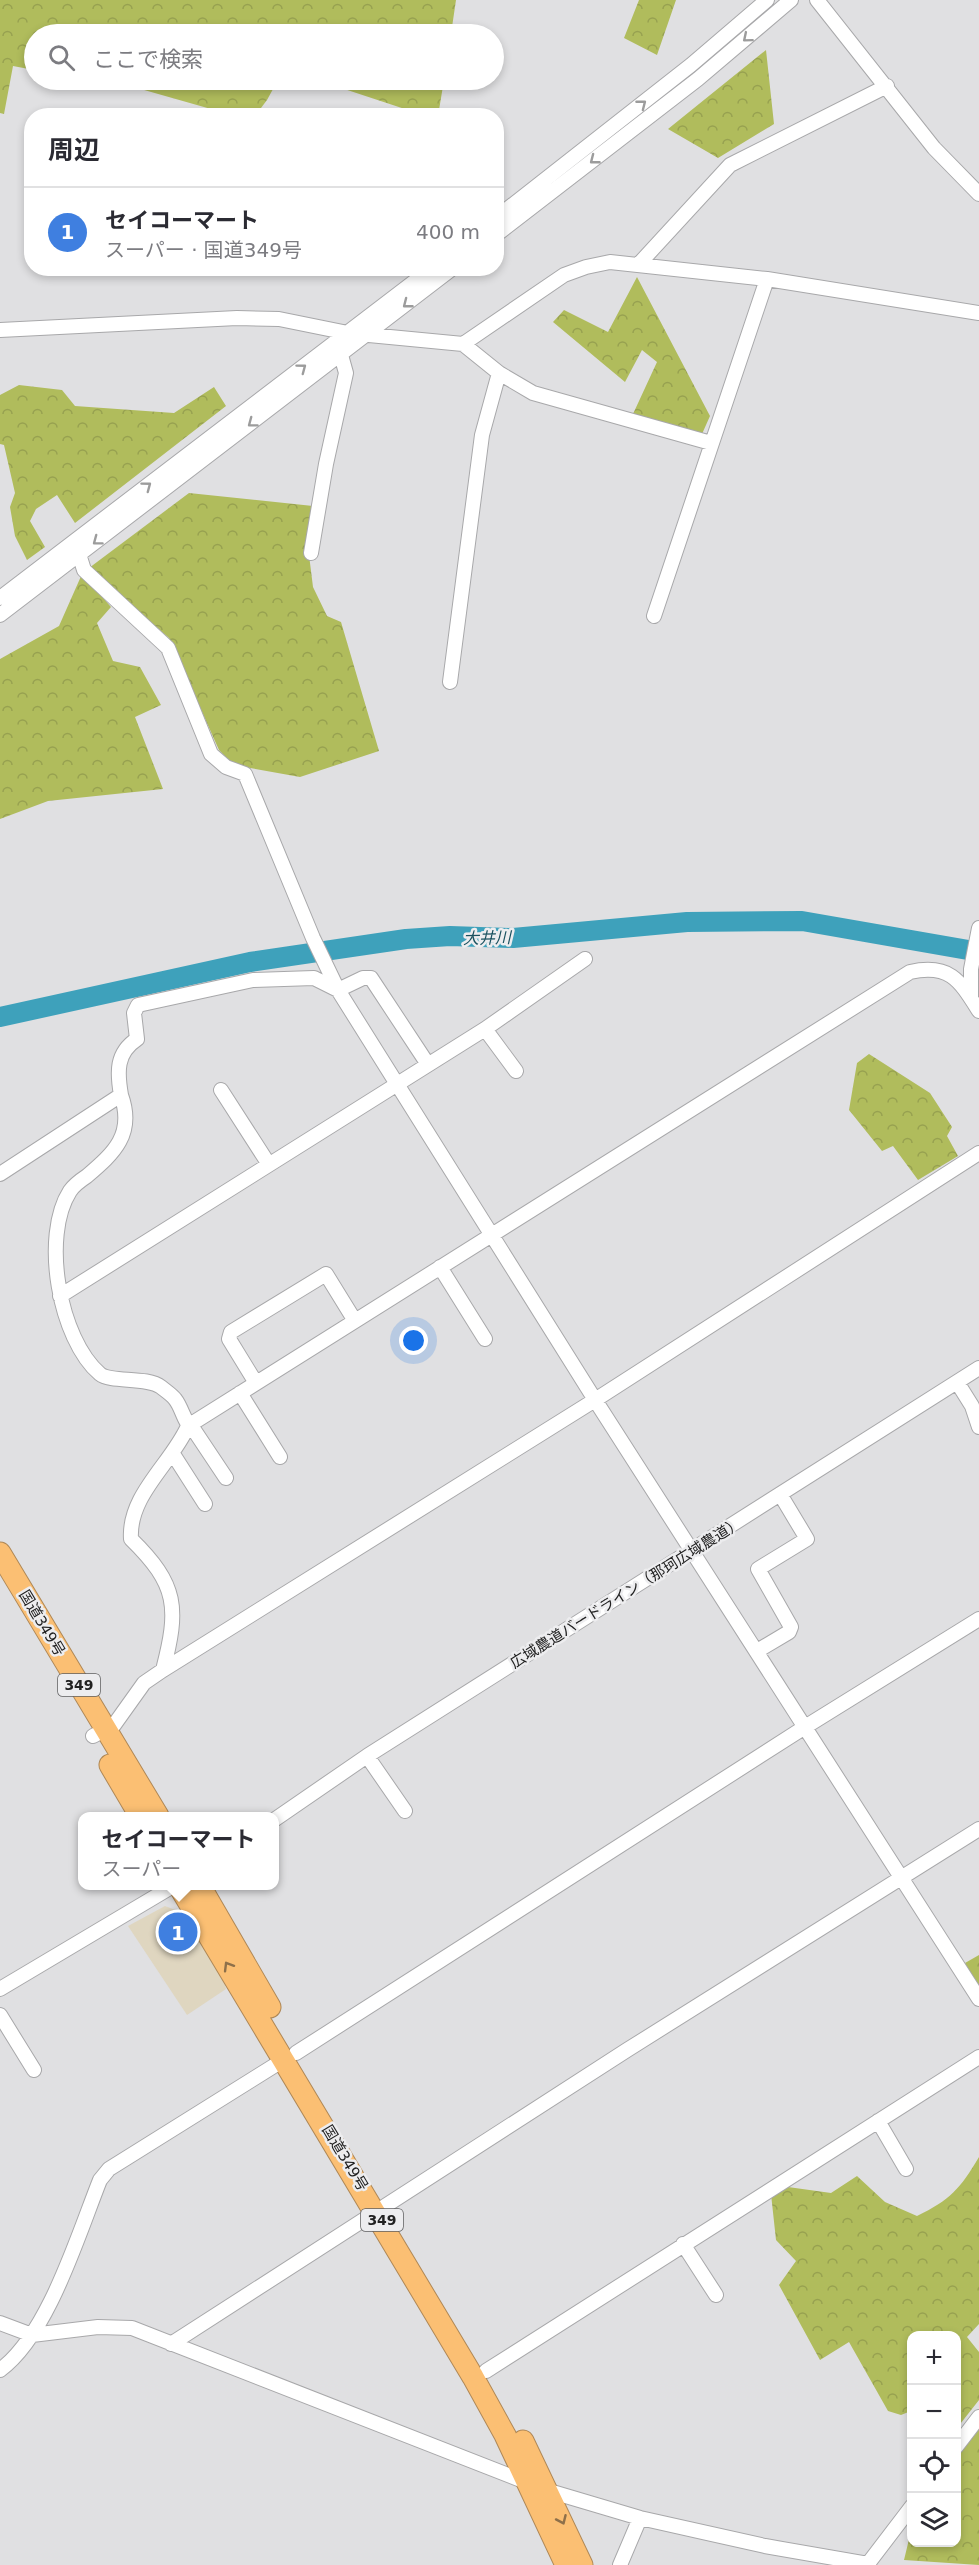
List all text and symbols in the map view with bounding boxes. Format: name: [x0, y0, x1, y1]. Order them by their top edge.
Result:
search box: [24, 24, 504, 90]
one-way arrow: [743, 31, 754, 42]
icon: search: [45, 41, 78, 74]
text: ここで検索: [93, 47, 203, 72]
one-way arrow: [635, 101, 646, 112]
text: 周辺: [48, 135, 100, 165]
one-way arrow: [590, 152, 601, 163]
text: セイコーマート: [105, 208, 259, 233]
text: 1: [61, 220, 74, 244]
text: 400 m: [416, 220, 480, 244]
text: スーパー · 国道349号: [105, 238, 302, 262]
one-way arrow: [402, 297, 413, 308]
one-way arrow: [295, 365, 306, 376]
one-way arrow: [247, 415, 258, 426]
one-way arrow: [140, 483, 151, 494]
one-way arrow: [92, 534, 103, 545]
water label: 大井川: [463, 928, 513, 948]
your location: [399, 1326, 428, 1355]
street label: 広域農道バードライン（那珂広域農道）: [507, 1514, 745, 1672]
street label: 国道349号: [15, 1587, 69, 1659]
road number: 349: [58, 1674, 100, 1696]
popup: [78, 1812, 279, 1890]
text: セイコーマート: [101, 1827, 256, 1852]
text: スーパー: [101, 1857, 181, 1881]
pin: 1: [158, 1910, 198, 1954]
one-way arrow: [224, 1962, 235, 1972]
street label: 国道349号: [318, 2122, 372, 2194]
road number: 349: [361, 2209, 403, 2231]
map controls: [907, 2331, 961, 2547]
button: +: [907, 2331, 961, 2385]
button: −: [907, 2385, 961, 2439]
button: locate: [907, 2439, 961, 2493]
button: layers: [907, 2493, 961, 2547]
one-way arrow: [554, 2513, 566, 2524]

